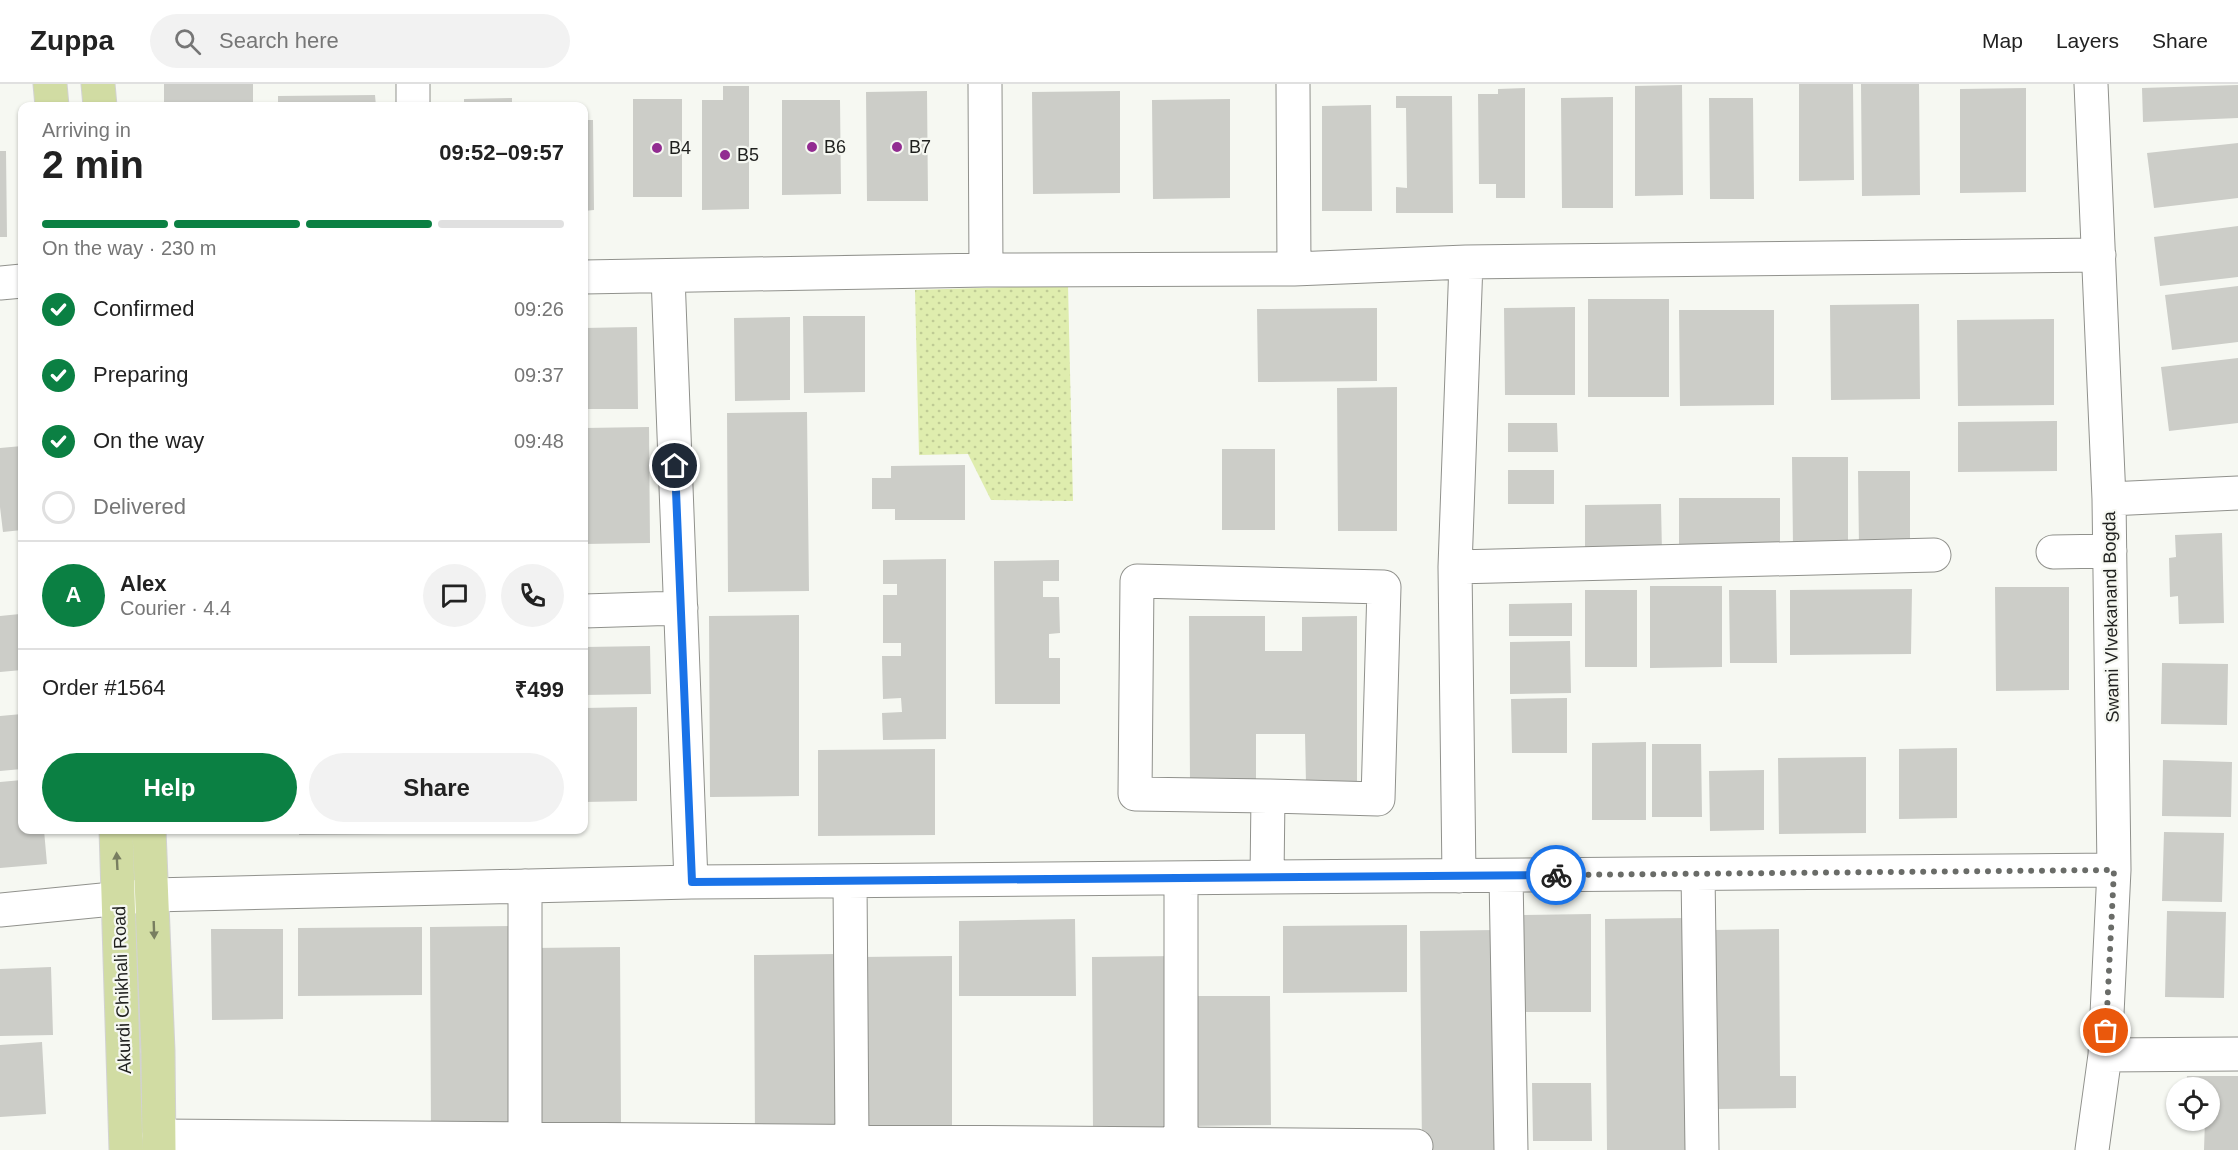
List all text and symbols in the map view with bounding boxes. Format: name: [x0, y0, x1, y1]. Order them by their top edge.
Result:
search box: [150, 14, 570, 68]
text: Zuppa: [30, 25, 114, 56]
icon: search: [171, 25, 204, 58]
text: Search here: [219, 28, 339, 53]
text: Map: [1982, 29, 2023, 52]
text: Layers: [2056, 29, 2119, 52]
text: Share: [2152, 29, 2208, 52]
text: Arriving in: [42, 119, 131, 141]
place label: B6: [824, 137, 846, 157]
place label: B7: [909, 137, 931, 157]
place label: B4: [669, 138, 691, 158]
text: 09:52–09:57: [439, 140, 564, 165]
marker: B6: [805, 140, 819, 154]
marker: B7: [890, 140, 904, 154]
marker: B4: [650, 141, 664, 155]
text: 2 min: [42, 143, 144, 186]
place label: B5: [737, 145, 759, 165]
marker: B5: [718, 148, 732, 162]
text: On the way · 230 m: [42, 237, 217, 259]
icon: check: [42, 293, 75, 326]
text: Confirmed: [93, 296, 194, 321]
text: 09:26: [514, 298, 564, 320]
icon: check: [42, 359, 75, 392]
text: Preparing: [93, 362, 188, 387]
text: 09:37: [514, 364, 564, 386]
icon: check: [42, 425, 75, 458]
text: On the way: [93, 428, 204, 453]
text: 09:48: [514, 430, 564, 452]
pin: [649, 440, 700, 491]
icon: home: [658, 449, 691, 482]
text: Delivered: [93, 494, 186, 519]
street label: Swami VIvekanand Bogda: [2099, 510, 2123, 723]
button: chat: [423, 564, 486, 627]
button: phone: [501, 564, 564, 627]
text: Alex: [120, 571, 166, 596]
text: A: [66, 582, 81, 607]
text: Courier · 4.4: [120, 597, 231, 619]
text: Order #1564: [42, 675, 166, 700]
text: ₹499: [515, 677, 564, 702]
button: Help: [42, 753, 297, 822]
button: Share: [309, 753, 564, 822]
courier: [1526, 845, 1586, 905]
one-way arrow: [113, 851, 122, 870]
icon: bike: [1540, 859, 1573, 892]
street label: Akurdi Chikhali Road: [109, 906, 135, 1074]
one-way arrow: [149, 920, 159, 939]
pin: [2080, 1005, 2131, 1056]
icon: bag: [2089, 1014, 2122, 1047]
map controls: [2166, 1077, 2220, 1131]
button: locate: [2166, 1077, 2220, 1131]

